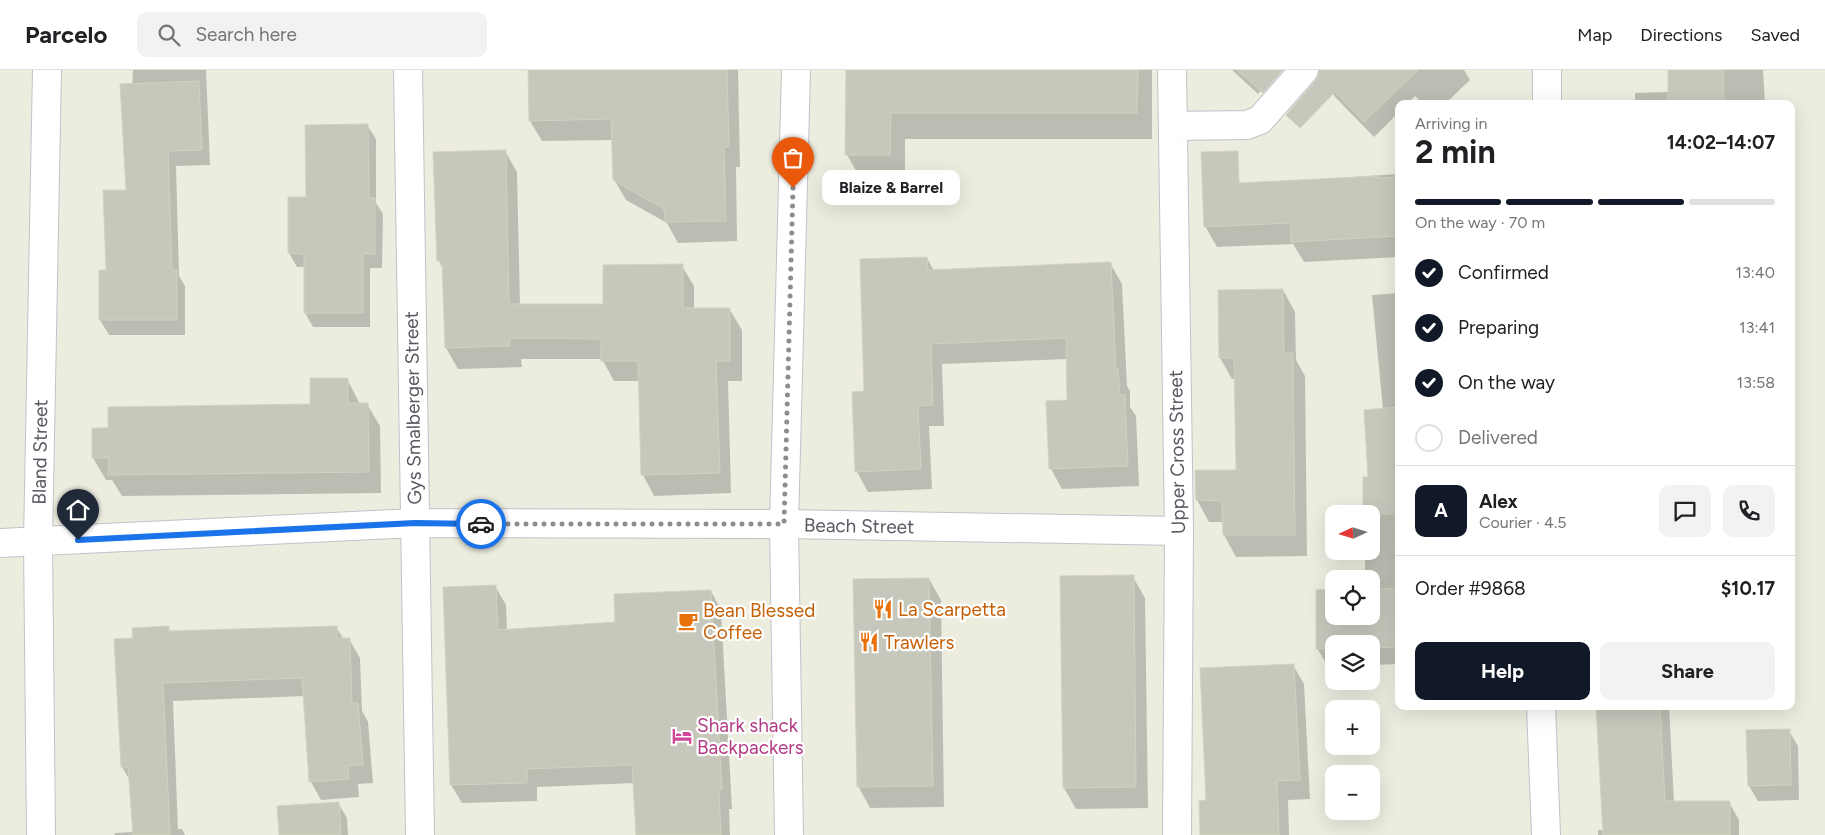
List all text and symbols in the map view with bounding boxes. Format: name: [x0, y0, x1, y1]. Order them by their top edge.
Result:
search box: [137, 12, 487, 57]
text: Parcelo: [25, 20, 107, 49]
icon: search: [155, 21, 183, 49]
text: Search here: [195, 23, 297, 46]
text: Map: [1577, 24, 1612, 46]
text: Directions: [1640, 24, 1722, 46]
text: Saved: [1750, 24, 1800, 46]
text: Arriving in: [1415, 114, 1487, 133]
text: 14:02–14:07: [1667, 131, 1775, 154]
text: 2 min: [1415, 133, 1496, 171]
pin: [772, 137, 814, 188]
icon: bag: [779, 144, 807, 172]
callout: Blaize & Barrel: [823, 170, 960, 206]
text: Blaize & Barrel: [839, 178, 943, 197]
text: On the way · 70 m: [1415, 213, 1545, 232]
icon: check: [1415, 259, 1443, 287]
text: Confirmed: [1458, 261, 1549, 284]
text: 13:40: [1735, 263, 1775, 282]
street label: Gys Smalberger Street: [400, 311, 426, 505]
icon: check: [1415, 314, 1443, 342]
text: Preparing: [1458, 316, 1539, 339]
text: 13:41: [1739, 318, 1775, 337]
icon: check: [1415, 369, 1443, 397]
street label: Upper Cross Street: [1164, 370, 1190, 534]
text: On the way: [1458, 371, 1555, 394]
text: 13:58: [1737, 373, 1775, 392]
street label: Bland Street: [28, 399, 52, 505]
text: Delivered: [1458, 426, 1538, 449]
button: chat: [1659, 485, 1711, 537]
button: phone: [1723, 485, 1775, 537]
pin: [57, 489, 99, 540]
text: Alex: [1479, 490, 1518, 513]
icon: home: [64, 496, 92, 524]
courier: [456, 499, 506, 549]
text: A: [1434, 499, 1448, 522]
north arrow: [1325, 505, 1380, 560]
map controls: [1325, 505, 1380, 820]
icon: car: [467, 510, 495, 538]
text: Courier · 4.5: [1479, 513, 1566, 532]
street label: Beach Street: [804, 514, 914, 538]
button: locate: [1325, 570, 1380, 625]
text: Order #9868: [1415, 577, 1526, 600]
text: $10.17: [1721, 577, 1775, 600]
restaurant icon: La Scarpetta: [872, 598, 894, 620]
place label: La Scarpetta: [898, 598, 1006, 621]
place label: Bean Blessed Coffee: [703, 599, 815, 644]
cafe icon: Bean Blessed Coffee: [677, 610, 699, 632]
restaurant icon: Trawlers: [858, 631, 880, 653]
place label: Trawlers: [884, 631, 954, 654]
button: layers: [1325, 635, 1380, 690]
button: Help: [1415, 642, 1590, 700]
button: Share: [1600, 642, 1775, 700]
button: +: [1325, 700, 1380, 755]
place label: Shark shack Backpackers: [697, 714, 804, 759]
hotel icon: Shark shack Backpackers: [671, 725, 693, 747]
button: −: [1325, 765, 1380, 820]

